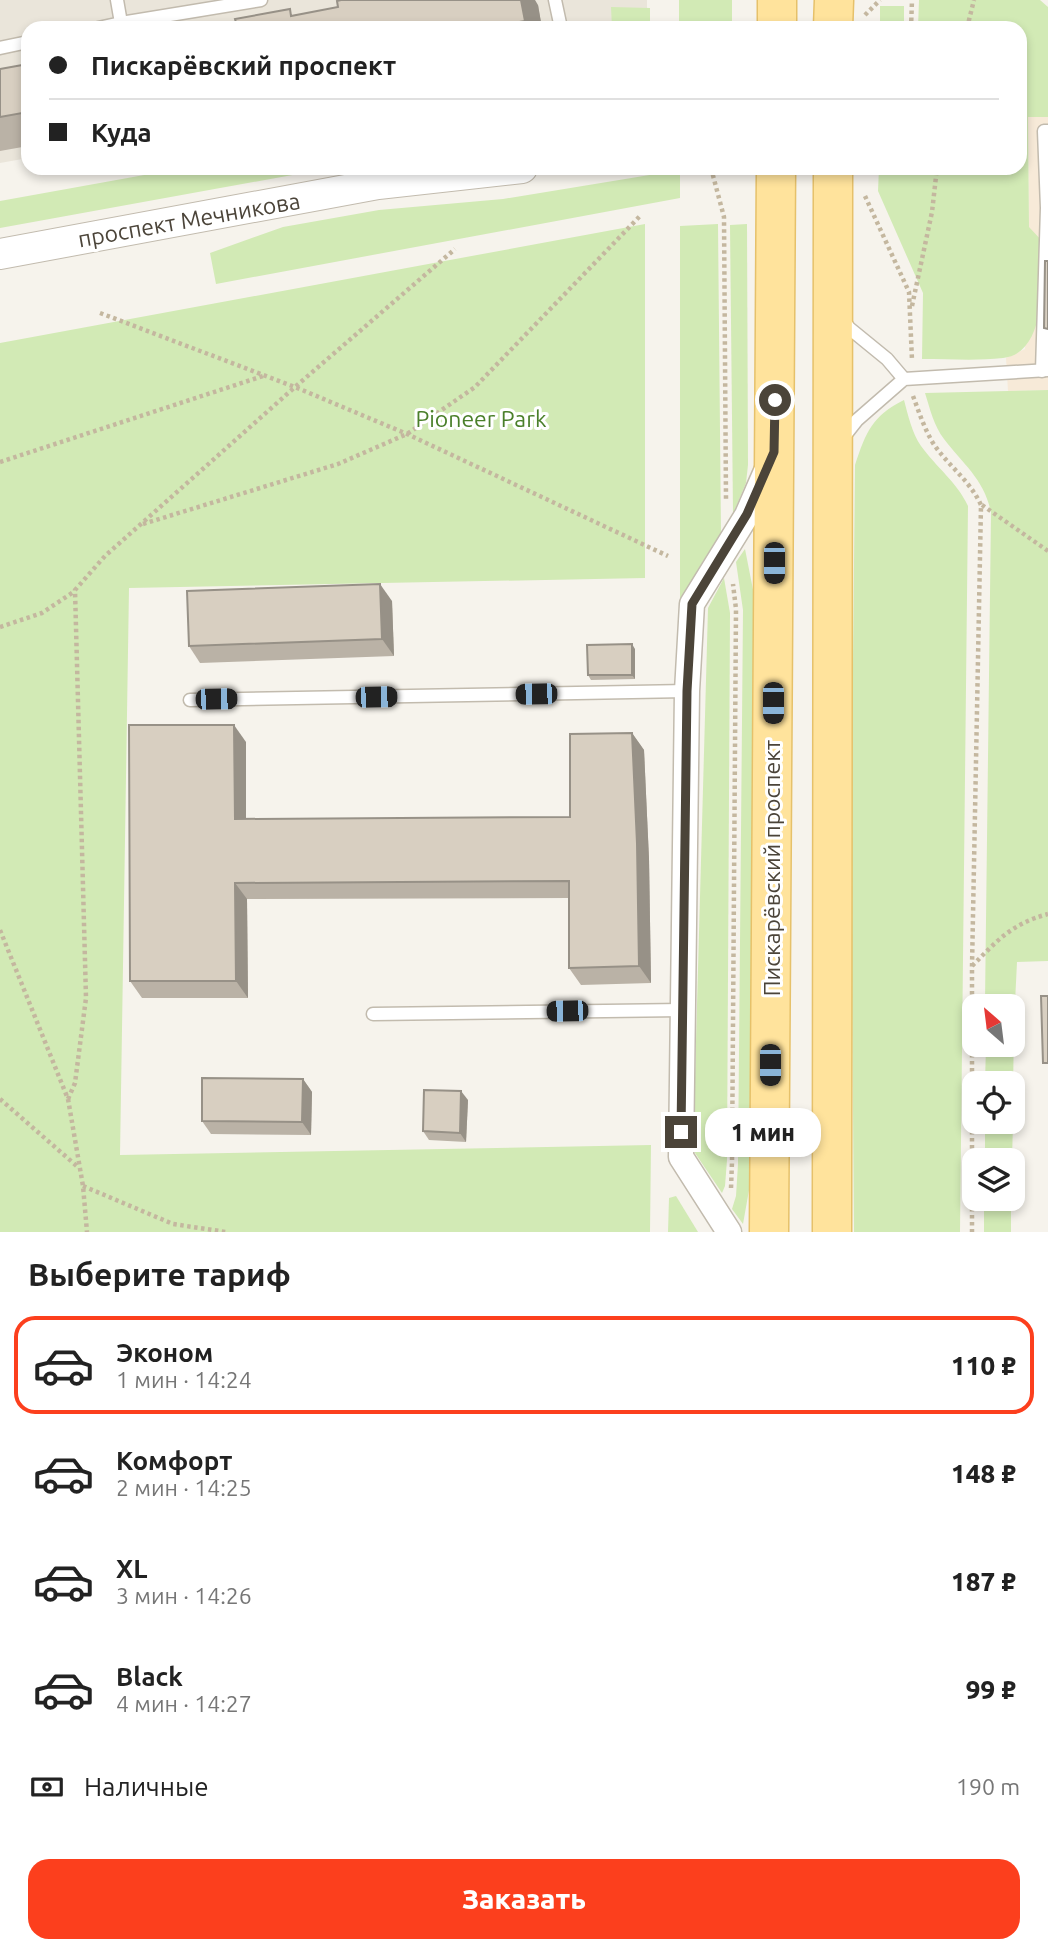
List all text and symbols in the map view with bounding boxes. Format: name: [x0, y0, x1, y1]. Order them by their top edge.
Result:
text: Пискарёвский проспект: [91, 51, 396, 80]
text: Куда: [91, 118, 152, 147]
street label: проспект Мечникова: [76, 188, 302, 251]
route start: [759, 384, 791, 416]
park label: Pioneer Park: [415, 406, 547, 431]
car: [764, 542, 785, 584]
car: [763, 682, 784, 724]
car: [515, 683, 558, 705]
car: [355, 686, 398, 708]
car: [195, 688, 238, 710]
street label: Пискарёвский проспект: [759, 740, 784, 996]
north arrow: [962, 994, 1026, 1057]
map controls: [962, 994, 1025, 1211]
car: [546, 1000, 589, 1022]
car: [760, 1044, 781, 1086]
button: locate: [962, 1071, 1025, 1134]
callout: 1 мин: [706, 1108, 821, 1156]
route end: [665, 1116, 697, 1148]
text: 1 мин: [731, 1120, 795, 1145]
button: layers: [962, 1148, 1025, 1211]
text: Выберите тариф: [28, 1256, 291, 1292]
icon: car: [32, 1334, 95, 1397]
text: Эконом: [116, 1338, 213, 1367]
text: 110 ₽: [951, 1351, 1016, 1380]
text: 1 мин · 14:24: [116, 1367, 252, 1392]
icon: car: [32, 1442, 95, 1505]
text: Комфорт: [116, 1446, 232, 1475]
text: 148 ₽: [951, 1459, 1016, 1488]
text: 2 мин · 14:25: [116, 1475, 252, 1500]
icon: car: [32, 1550, 95, 1613]
text: XL: [116, 1554, 147, 1583]
text: 187 ₽: [951, 1567, 1016, 1596]
text: 3 мин · 14:26: [116, 1583, 252, 1608]
icon: car: [32, 1658, 95, 1721]
text: Black: [116, 1662, 183, 1691]
text: 99 ₽: [966, 1675, 1016, 1704]
text: 4 мин · 14:27: [116, 1691, 252, 1716]
icon: cash: [28, 1768, 66, 1806]
text: Наличные: [84, 1772, 209, 1801]
text: 190 m: [956, 1774, 1020, 1799]
button: Заказать: [28, 1859, 1020, 1939]

